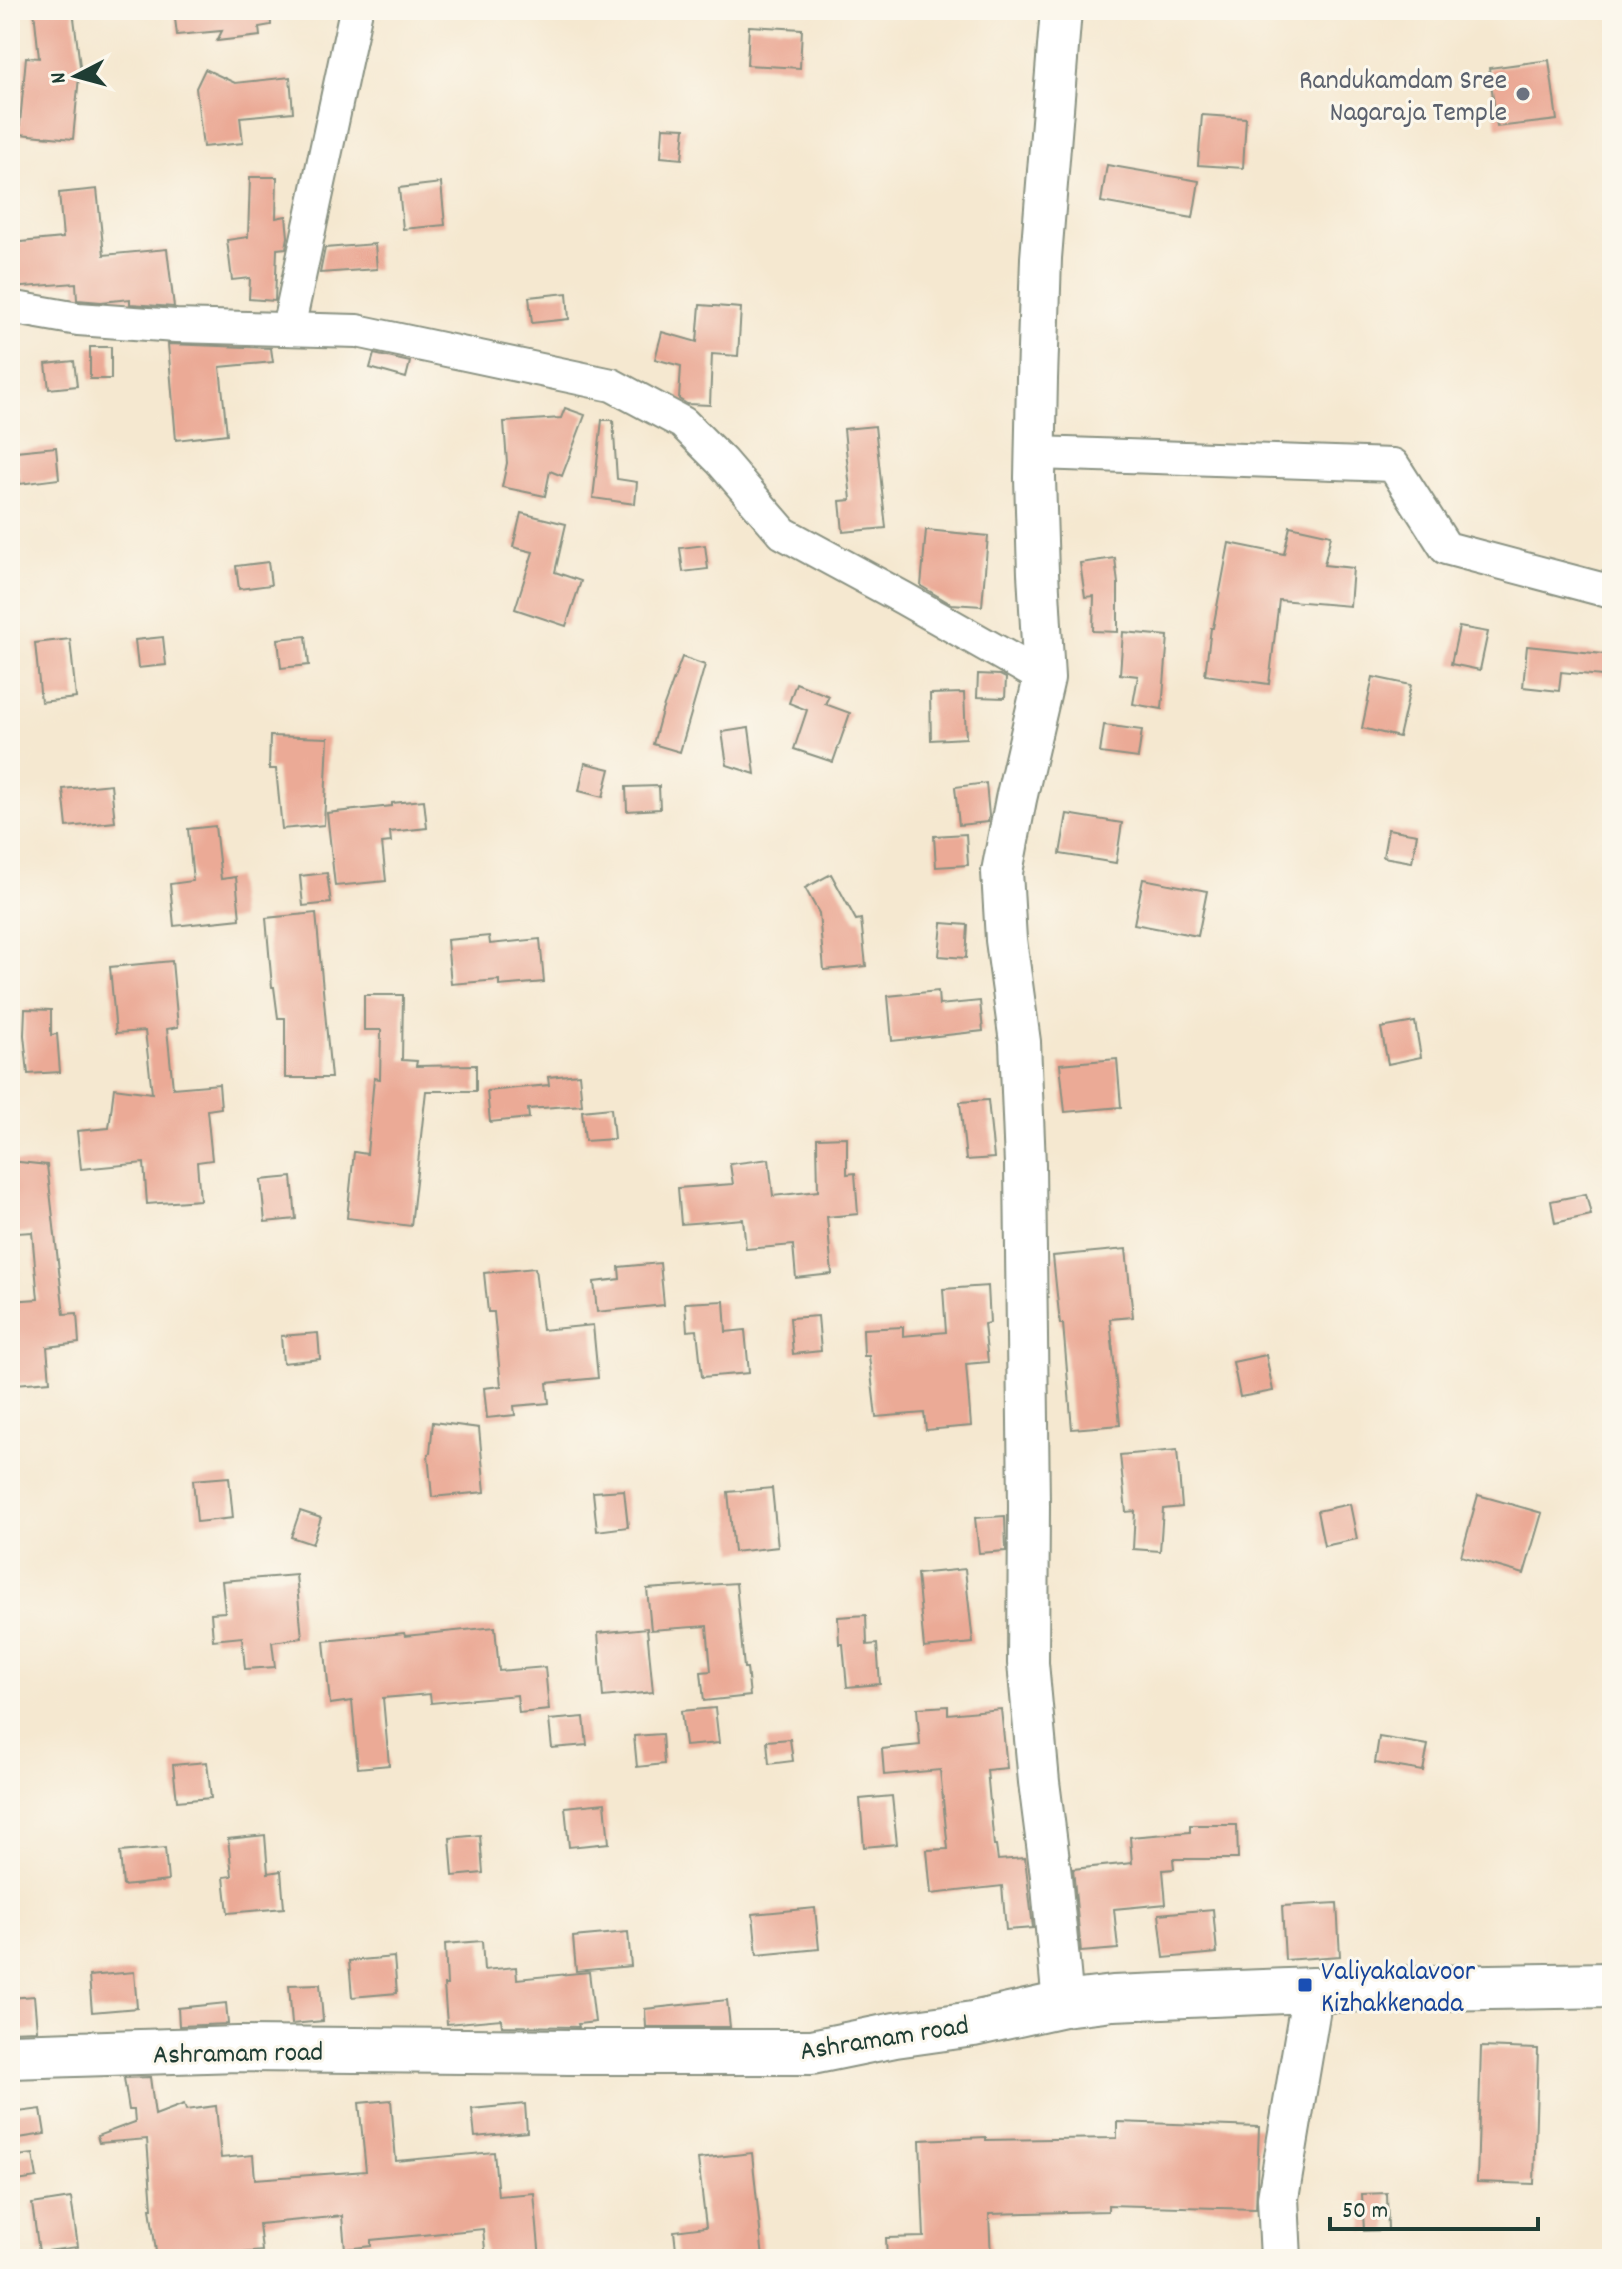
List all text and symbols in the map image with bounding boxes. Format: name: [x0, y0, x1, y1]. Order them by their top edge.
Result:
north arrow: [36, 36, 116, 116]
place label: Randukamdam Sree Nagaraja Temple: [1299, 63, 1507, 135]
text: N: [44, 71, 76, 85]
marker: Randukamdam Sree Nagaraja Temple: [1514, 85, 1532, 103]
place label: Valiyakalavoor Kizhakkenada: [1321, 1954, 1476, 2026]
marker: Valiyakalavoor Kizhakkenada: [1296, 1976, 1314, 1994]
street label: Ashramam road: [797, 2008, 972, 2074]
street label: Ashramam road: [152, 2035, 324, 2077]
scale bar: [1330, 2181, 1538, 2231]
text: 50 m: [1342, 2195, 1388, 2229]

